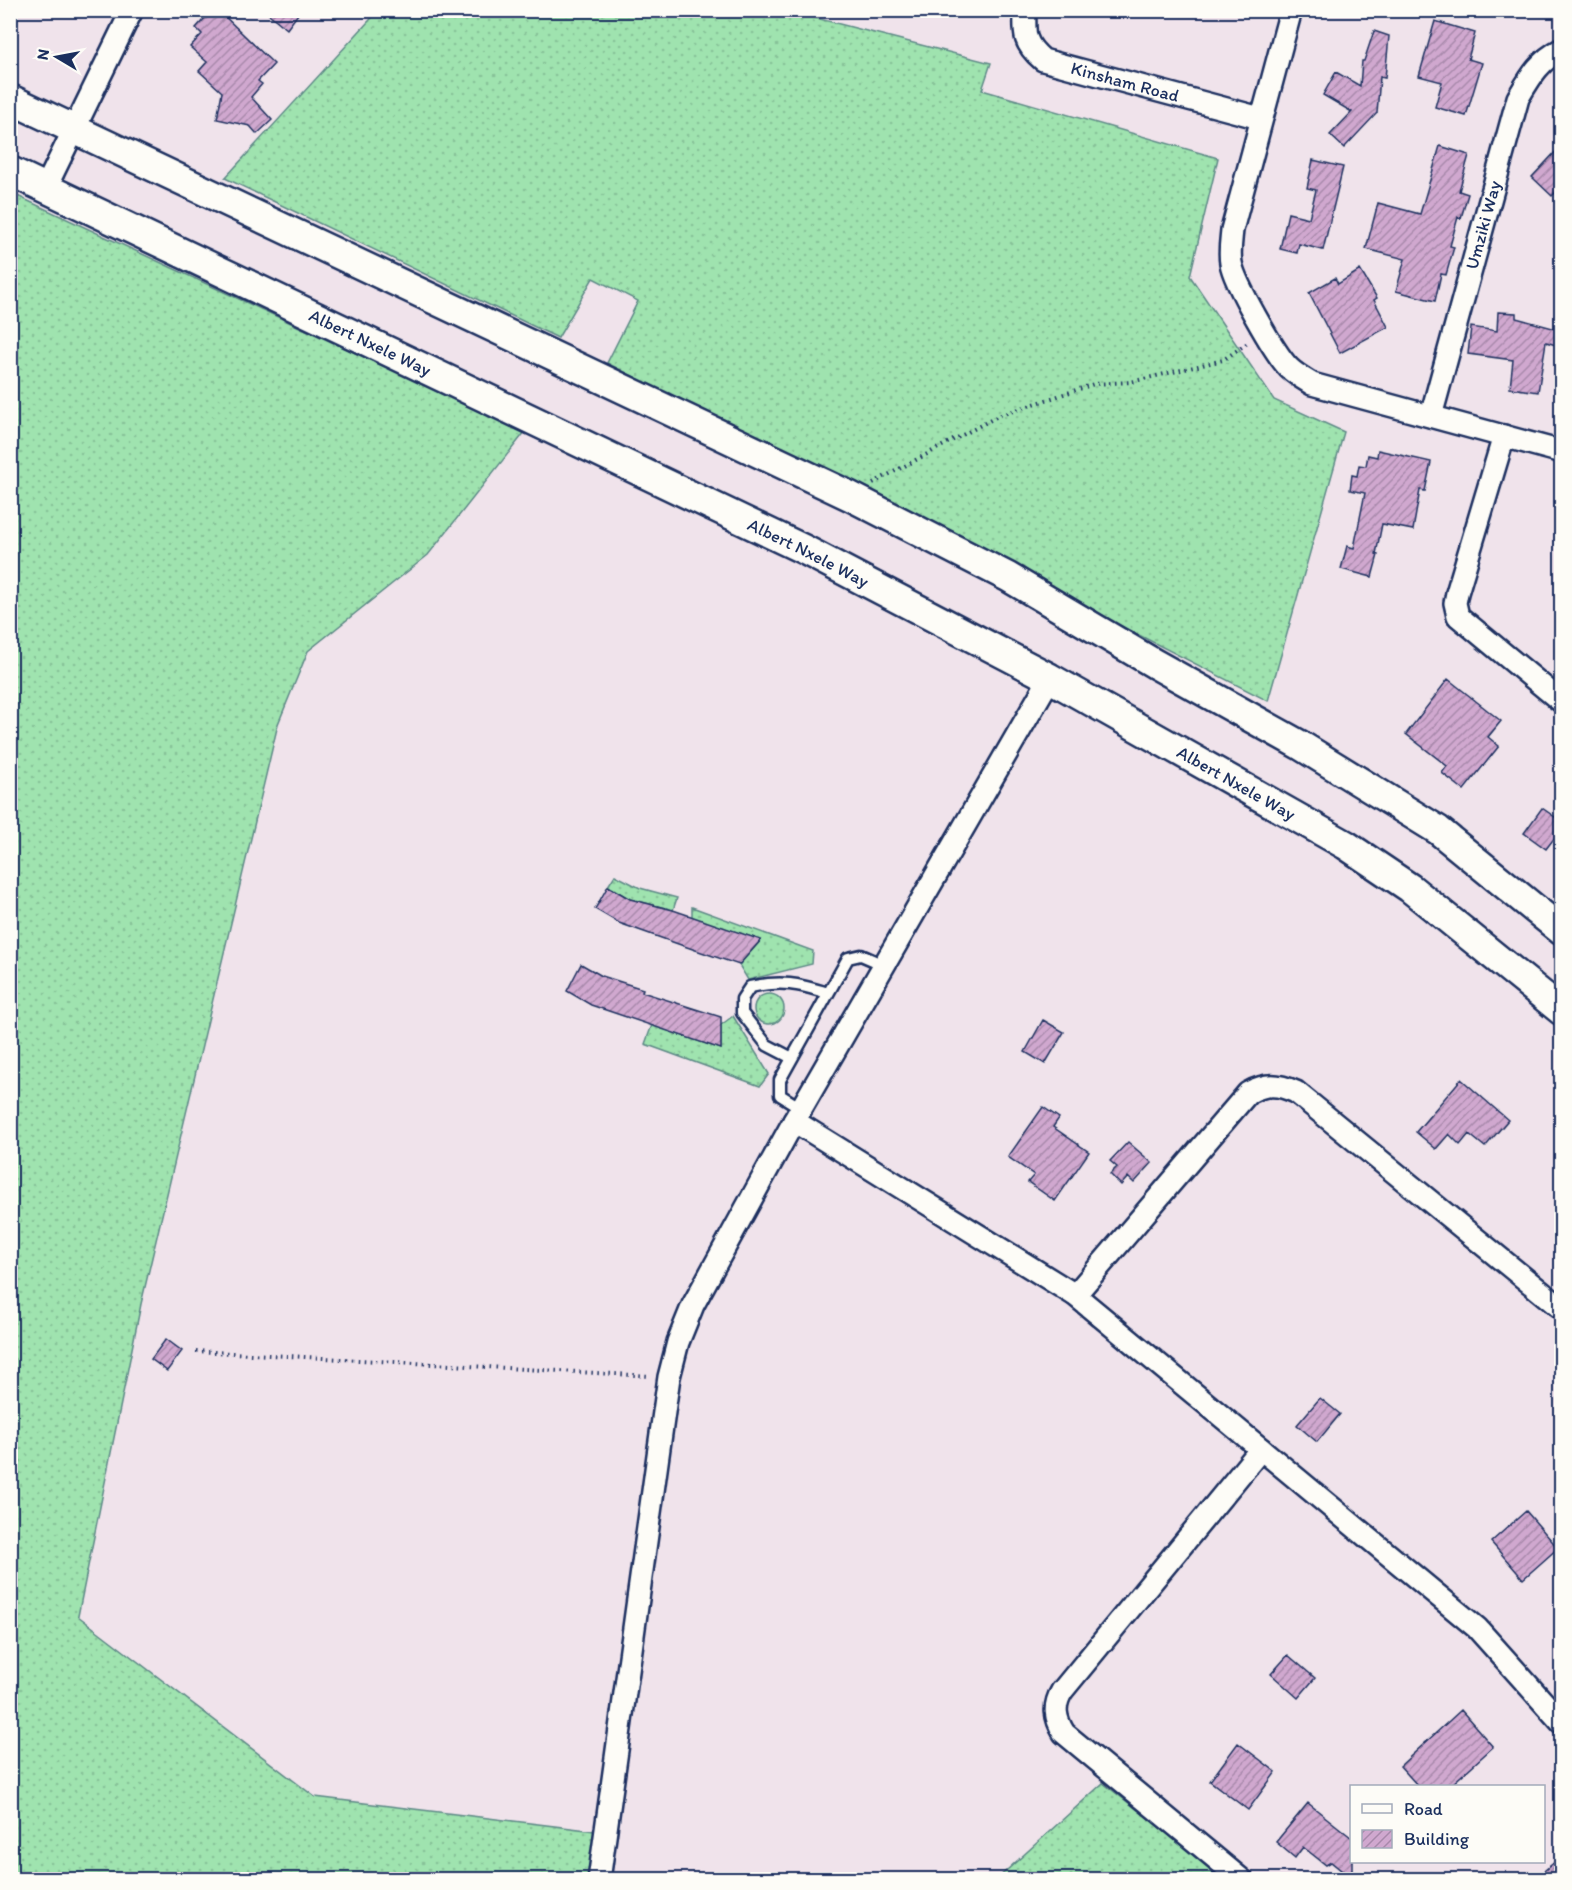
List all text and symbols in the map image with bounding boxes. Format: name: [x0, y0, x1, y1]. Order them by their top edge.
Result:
north arrow: [27, 27, 87, 87]
text: N: [32, 48, 53, 61]
street label: Kinsham Road: [1069, 57, 1182, 107]
street label: Umziki Way: [1461, 178, 1506, 272]
street label: Albert Nxele Way: [306, 304, 435, 381]
street label: Albert Nxele Way: [744, 513, 873, 593]
street label: Albert Nxele Way: [1173, 741, 1300, 826]
legend: [1350, 1785, 1545, 1863]
text: Road: [1404, 1798, 1443, 1820]
text: Building: [1404, 1828, 1470, 1850]

